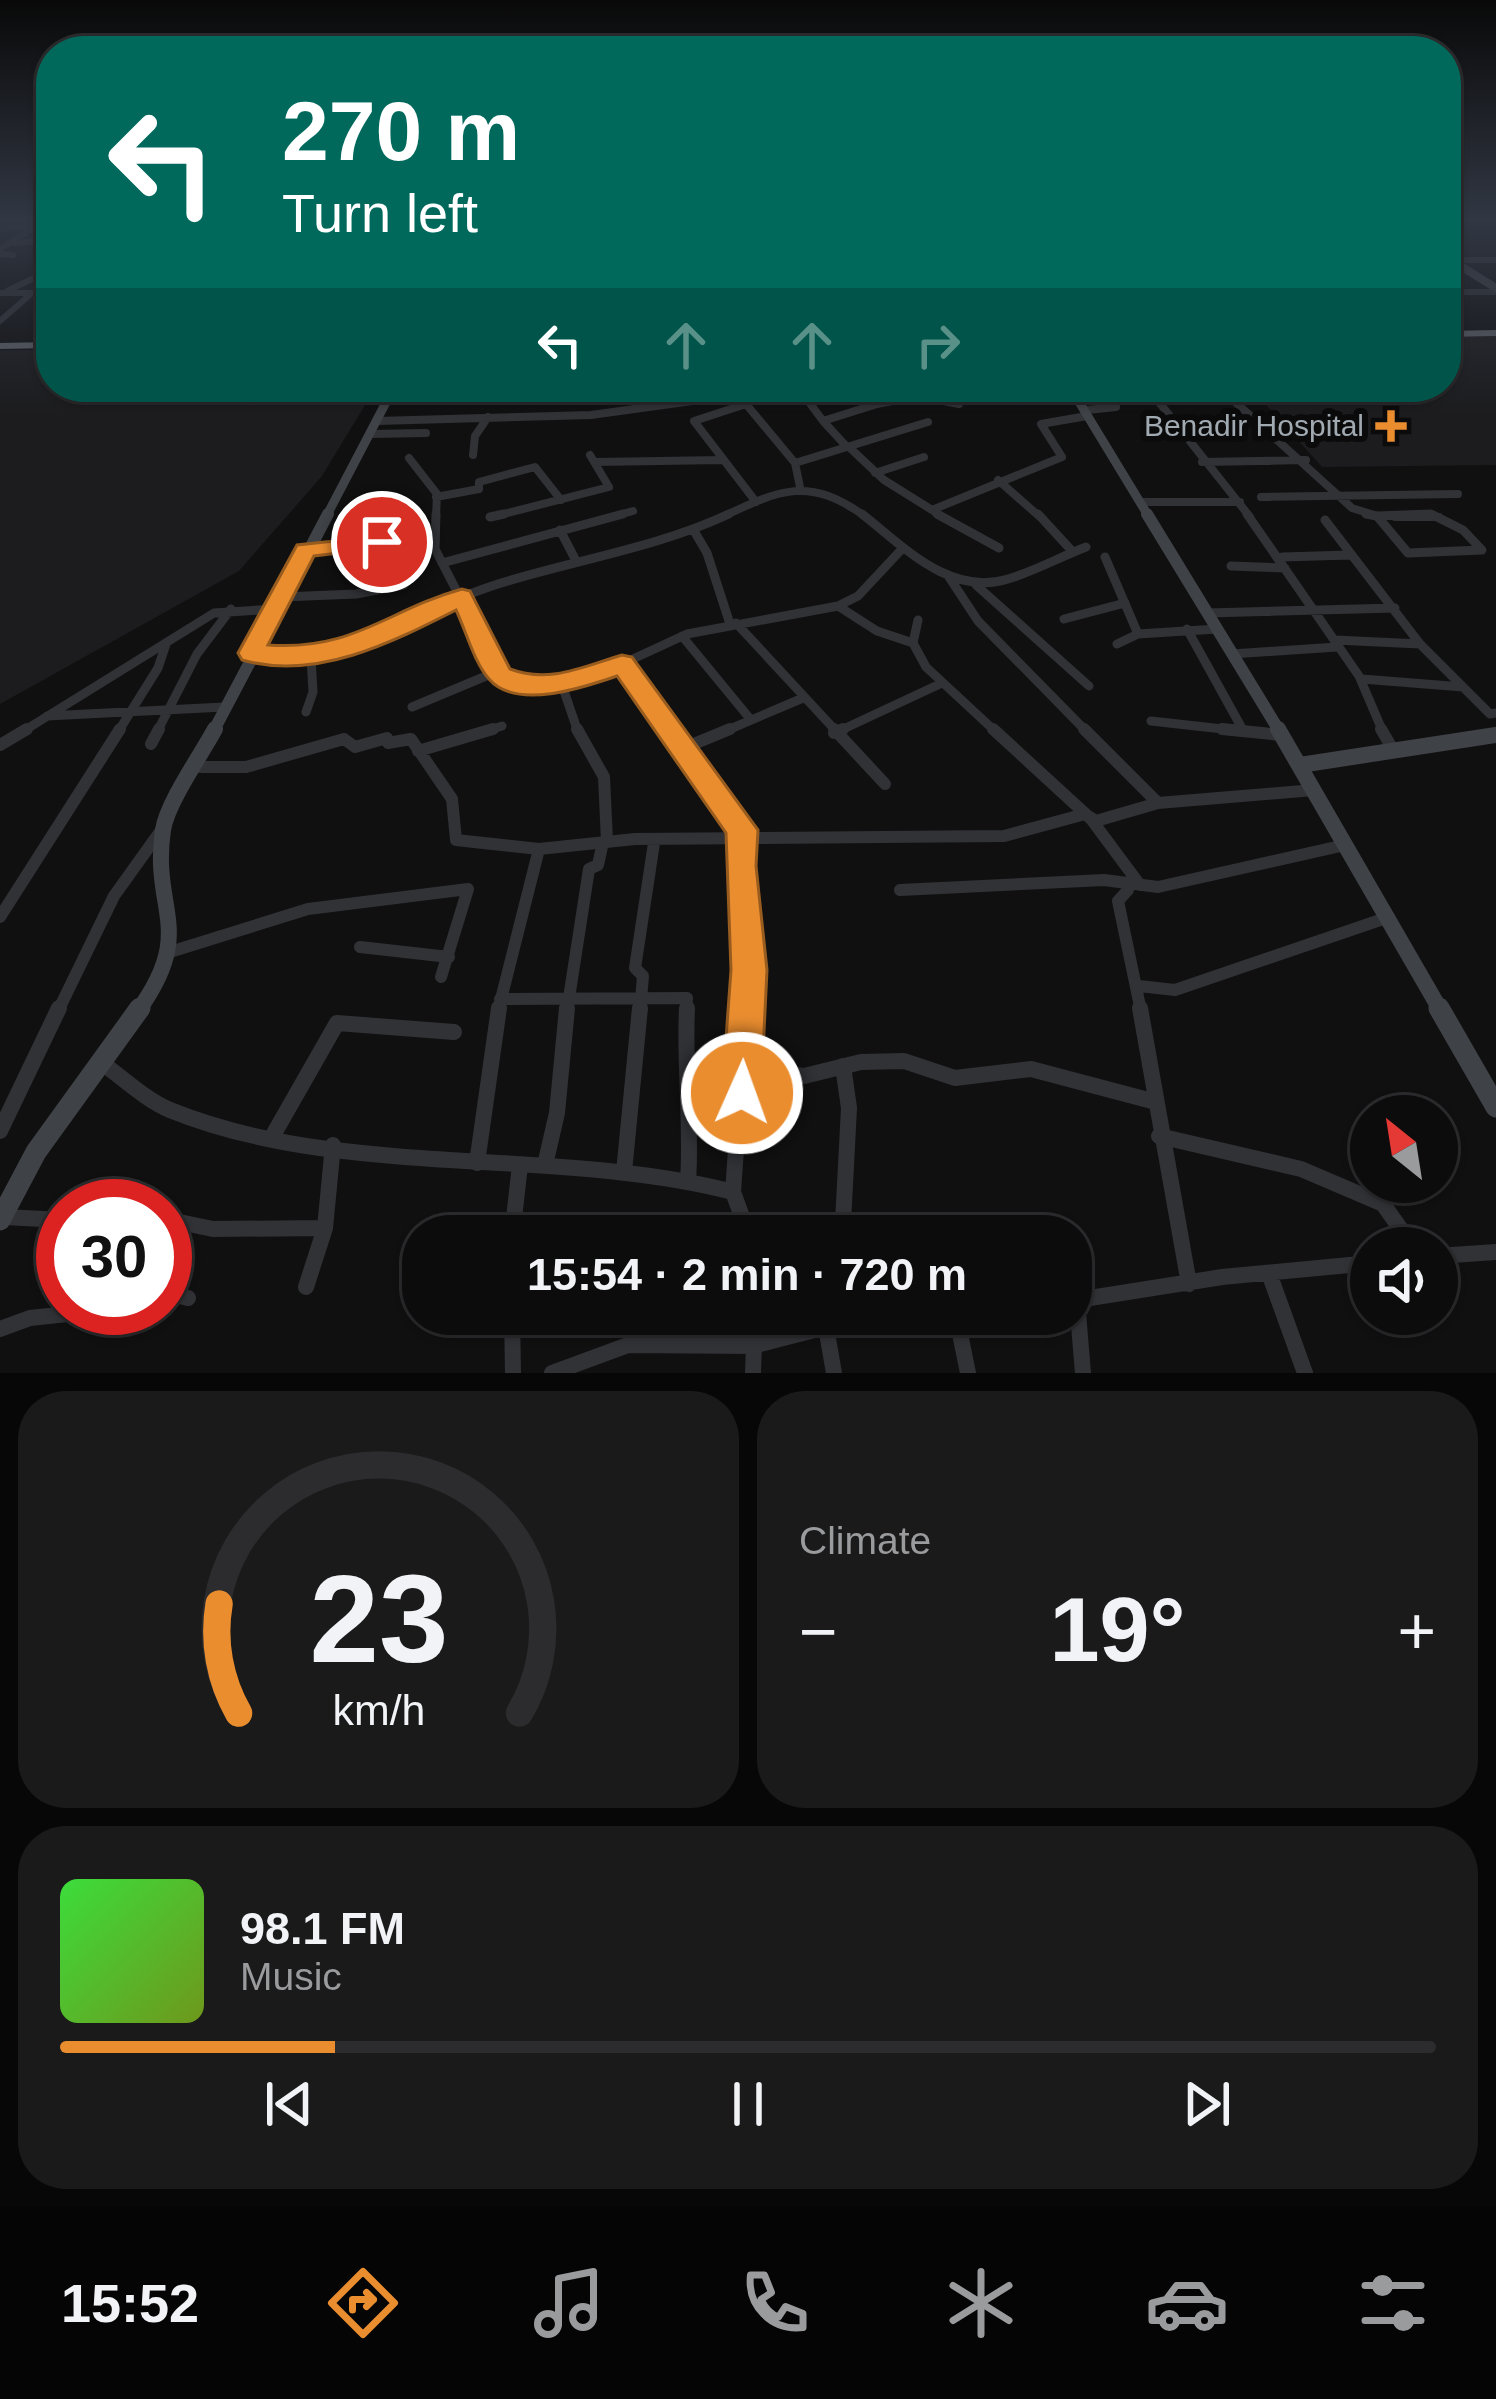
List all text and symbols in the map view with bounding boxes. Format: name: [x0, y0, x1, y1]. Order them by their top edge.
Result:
icon: left: [84, 84, 240, 240]
text: 270 m: [282, 84, 520, 178]
text: Turn left: [282, 183, 478, 243]
icon: left: [527, 312, 593, 378]
icon: ahead: [653, 312, 719, 378]
icon: ahead: [779, 312, 845, 378]
icon: right: [905, 312, 971, 378]
place label: Benadir Hospital: [1144, 409, 1364, 442]
marker: Benadir Hospital: [1375, 410, 1407, 442]
pin: [331, 491, 433, 593]
icon: arrive: [349, 509, 415, 575]
position arrow: [679, 1030, 805, 1156]
north arrow: [1350, 1095, 1458, 1203]
map controls: [1350, 1095, 1458, 1335]
speed limit sign: 30: [36, 1179, 192, 1335]
button: sound: [1350, 1227, 1458, 1335]
text: 15:54 · 2 min · 720 m: [527, 1249, 967, 1300]
text: Climate: [799, 1519, 931, 1562]
text: 23: [309, 1549, 448, 1688]
text: 19°: [1049, 1580, 1186, 1680]
text: −: [799, 1594, 838, 1668]
text: +: [1397, 1594, 1436, 1668]
text: km/h: [332, 1685, 425, 1733]
text: 98.1 FM: [240, 1903, 405, 1954]
text: Music: [240, 1955, 342, 1998]
icon: previous: [256, 2071, 322, 2137]
icon: pause: [715, 2071, 781, 2137]
icon: next: [1174, 2071, 1240, 2137]
icon: directions: [321, 2261, 405, 2345]
icon: music: [527, 2261, 611, 2345]
icon: phone: [733, 2261, 817, 2345]
icon: climate: [939, 2261, 1023, 2345]
icon: car: [1145, 2261, 1229, 2345]
icon: filters: [1351, 2261, 1435, 2345]
text: 15:52: [61, 2273, 199, 2333]

